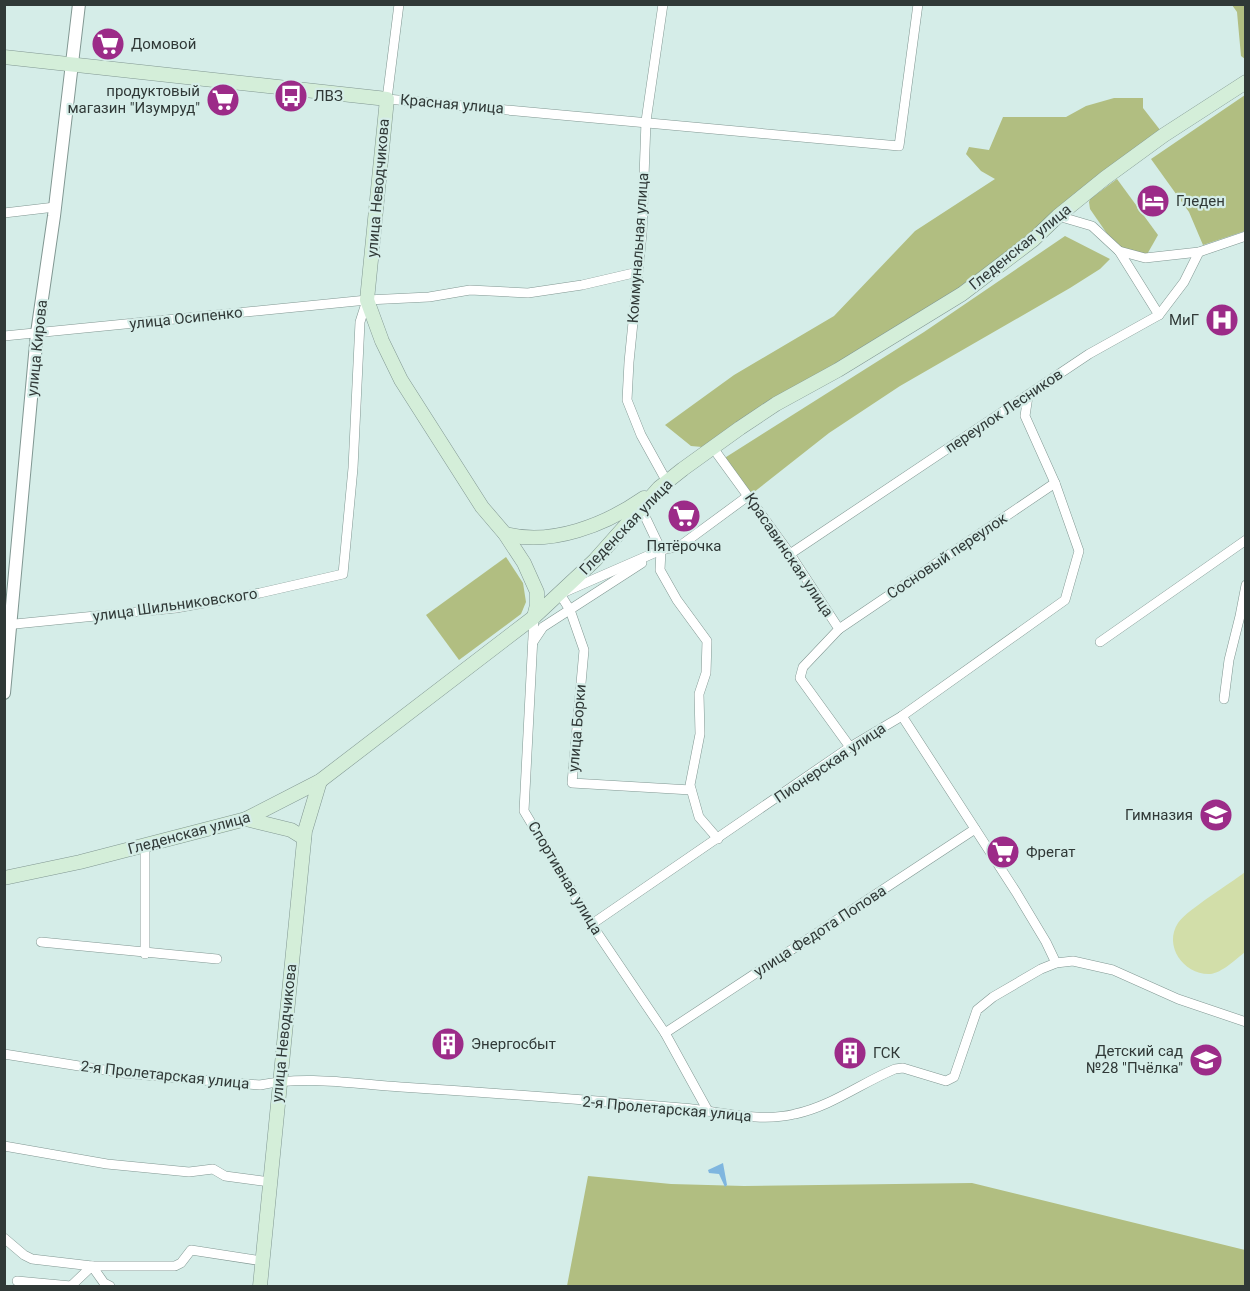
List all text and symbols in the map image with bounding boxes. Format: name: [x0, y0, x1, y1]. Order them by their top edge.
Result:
supermarket icon: Домовой: [90, 26, 126, 62]
place label: Домовой: [131, 35, 196, 53]
bus stop icon: ЛВЗ: [273, 78, 309, 114]
place label: продуктовый магазин "Изумруд": [67, 82, 200, 117]
supermarket icon: продуктовый магазин "Изумруд": [205, 82, 241, 118]
place label: ЛВЗ: [314, 87, 343, 105]
street label: Красная улица: [399, 91, 505, 117]
street label: улица Неводчикова: [363, 118, 393, 258]
street label: Коммунальная улица: [624, 172, 652, 324]
hotel icon: Гледен: [1135, 183, 1171, 219]
place label: Гледен: [1176, 192, 1225, 210]
street label: Гледенская улица: [965, 200, 1075, 294]
street label: улица Кирова: [23, 299, 51, 397]
hospital icon: МиГ: [1204, 302, 1240, 338]
street label: улица Осипенко: [129, 303, 243, 333]
place label: МиГ: [1169, 311, 1199, 329]
street label: переулок Лесников: [942, 365, 1066, 457]
street label: Гледенская улица: [576, 475, 676, 579]
street label: Красавинская улица: [741, 490, 837, 620]
supermarket icon: Пятёрочка: [666, 498, 702, 534]
street label: Сосновый переулок: [884, 509, 1010, 603]
place label: Пятёрочка: [647, 537, 721, 555]
street label: улица Шильниковского: [92, 585, 258, 625]
street label: улица Борки: [564, 683, 590, 773]
street label: Пионерская улица: [771, 719, 889, 807]
school or university icon: Гимназия: [1198, 797, 1234, 833]
place label: Гимназия: [1125, 806, 1193, 824]
street label: Гледенская улица: [126, 808, 252, 858]
street label: Спортивная улица: [524, 818, 606, 938]
supermarket icon: Фрегат: [985, 834, 1021, 870]
place label: Фрегат: [1026, 843, 1076, 861]
street label: улица Федота Попова: [750, 881, 890, 981]
street label: улица Неводчикова: [268, 963, 300, 1103]
building icon: Энергосбыт: [430, 1026, 466, 1062]
place label: Энергосбыт: [471, 1035, 556, 1053]
building icon: ГСК: [832, 1035, 868, 1071]
place label: Детский сад №28 "Пчёлка": [1086, 1042, 1183, 1077]
school or university icon: Детский сад №28 "Пчёлка": [1188, 1042, 1224, 1078]
place label: ГСК: [873, 1044, 901, 1062]
street label: 2-я Пролетарская улица: [80, 1057, 250, 1093]
street label: 2-я Пролетарская улица: [582, 1093, 752, 1125]

